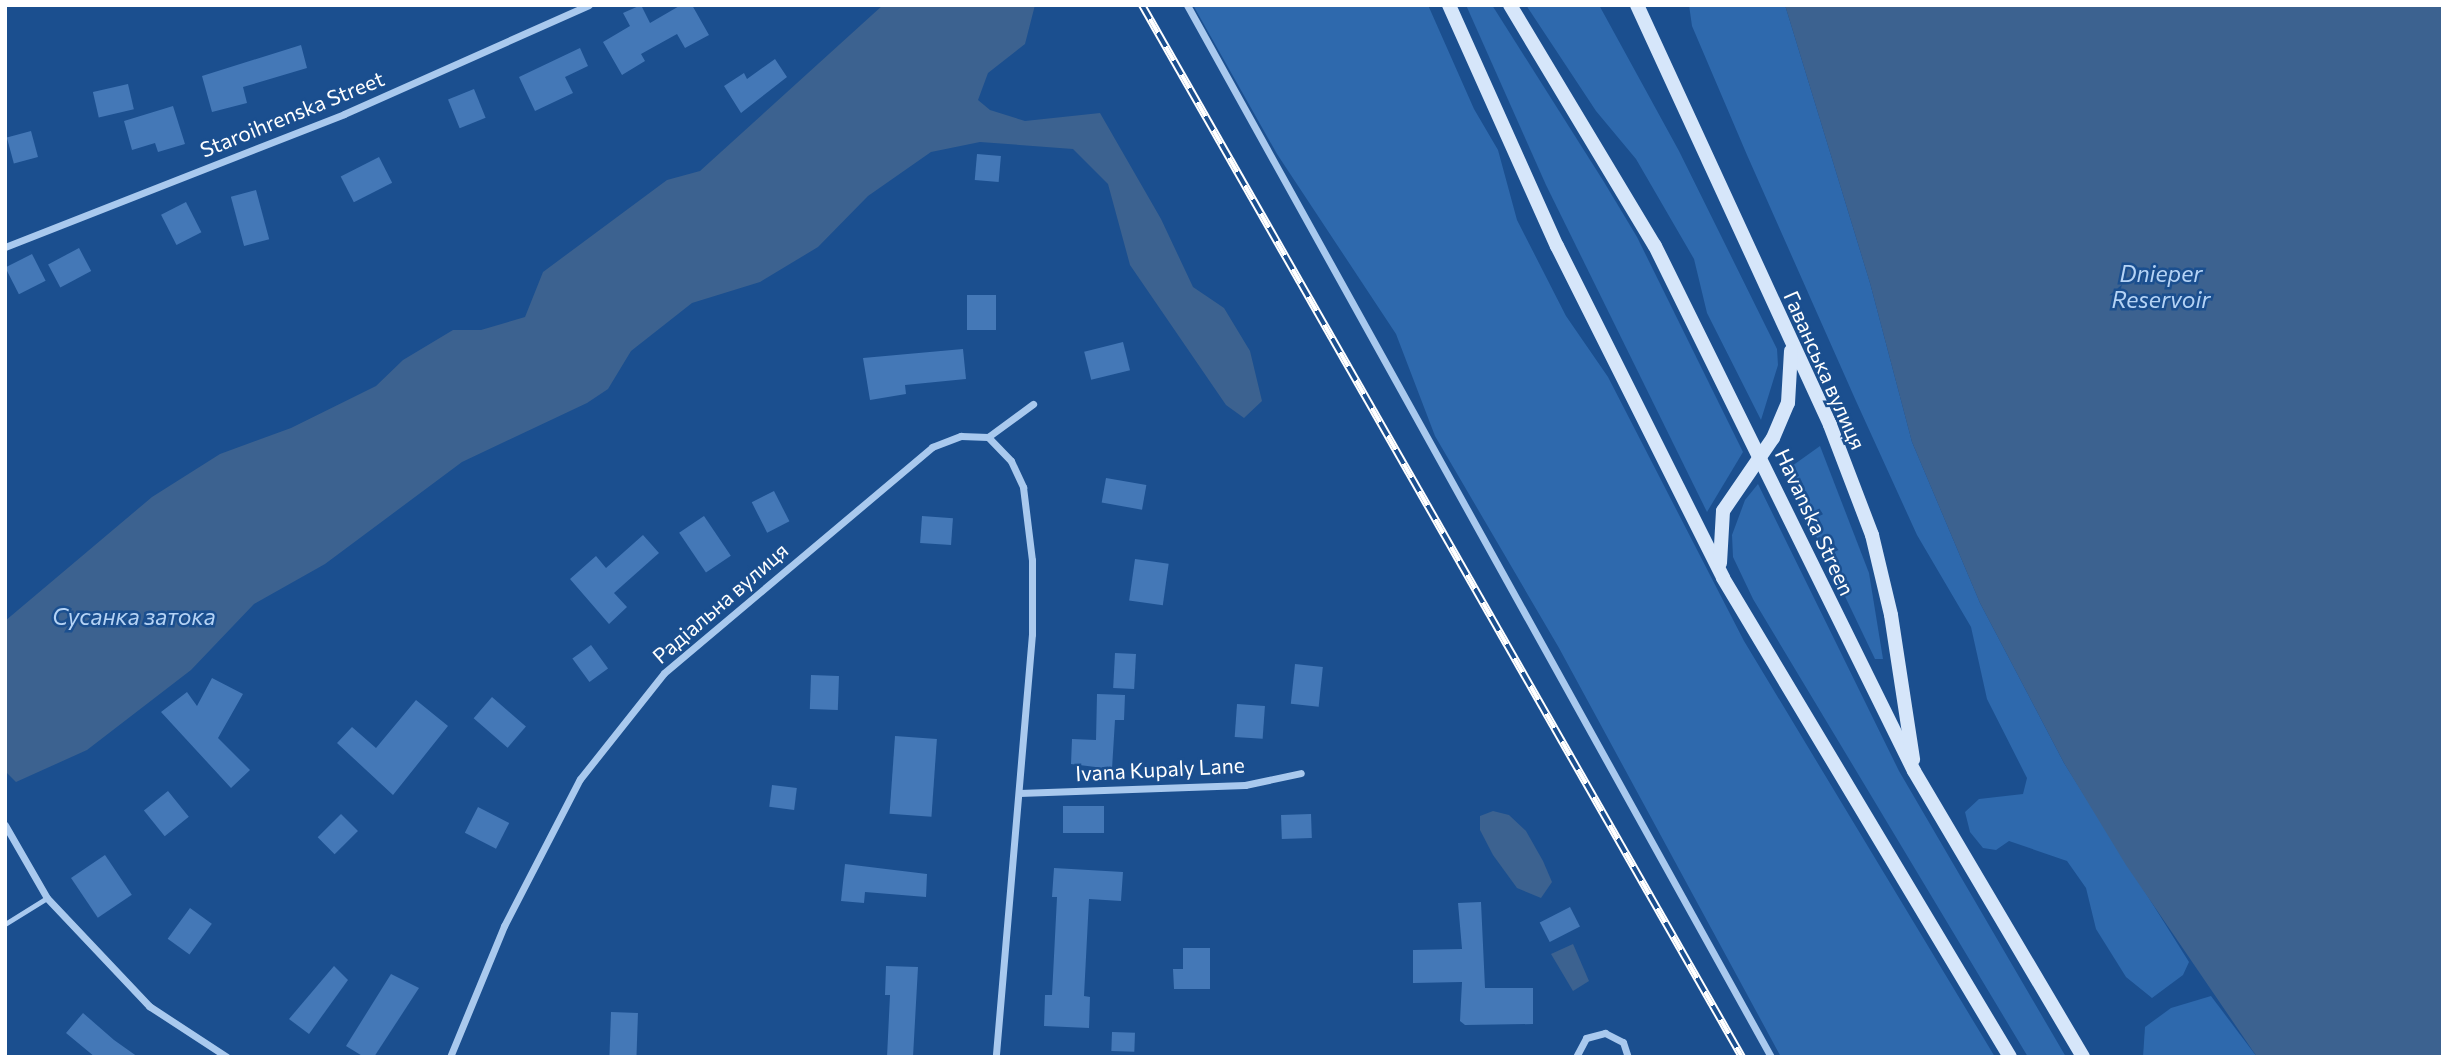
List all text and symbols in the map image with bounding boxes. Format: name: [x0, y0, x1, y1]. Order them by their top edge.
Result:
street label: Staroihrenska Street: [196, 66, 388, 162]
water label: Dnieper Reservoir: [2112, 259, 2210, 313]
street label: Гаванська вулиця: [1779, 287, 1871, 453]
street label: Havanska Streen: [1770, 445, 1860, 599]
street label: Радіальна вулиця: [647, 537, 793, 669]
water label: Сусанка затока: [52, 602, 216, 630]
street label: Ivana Kupaly Lane: [1075, 752, 1245, 786]

